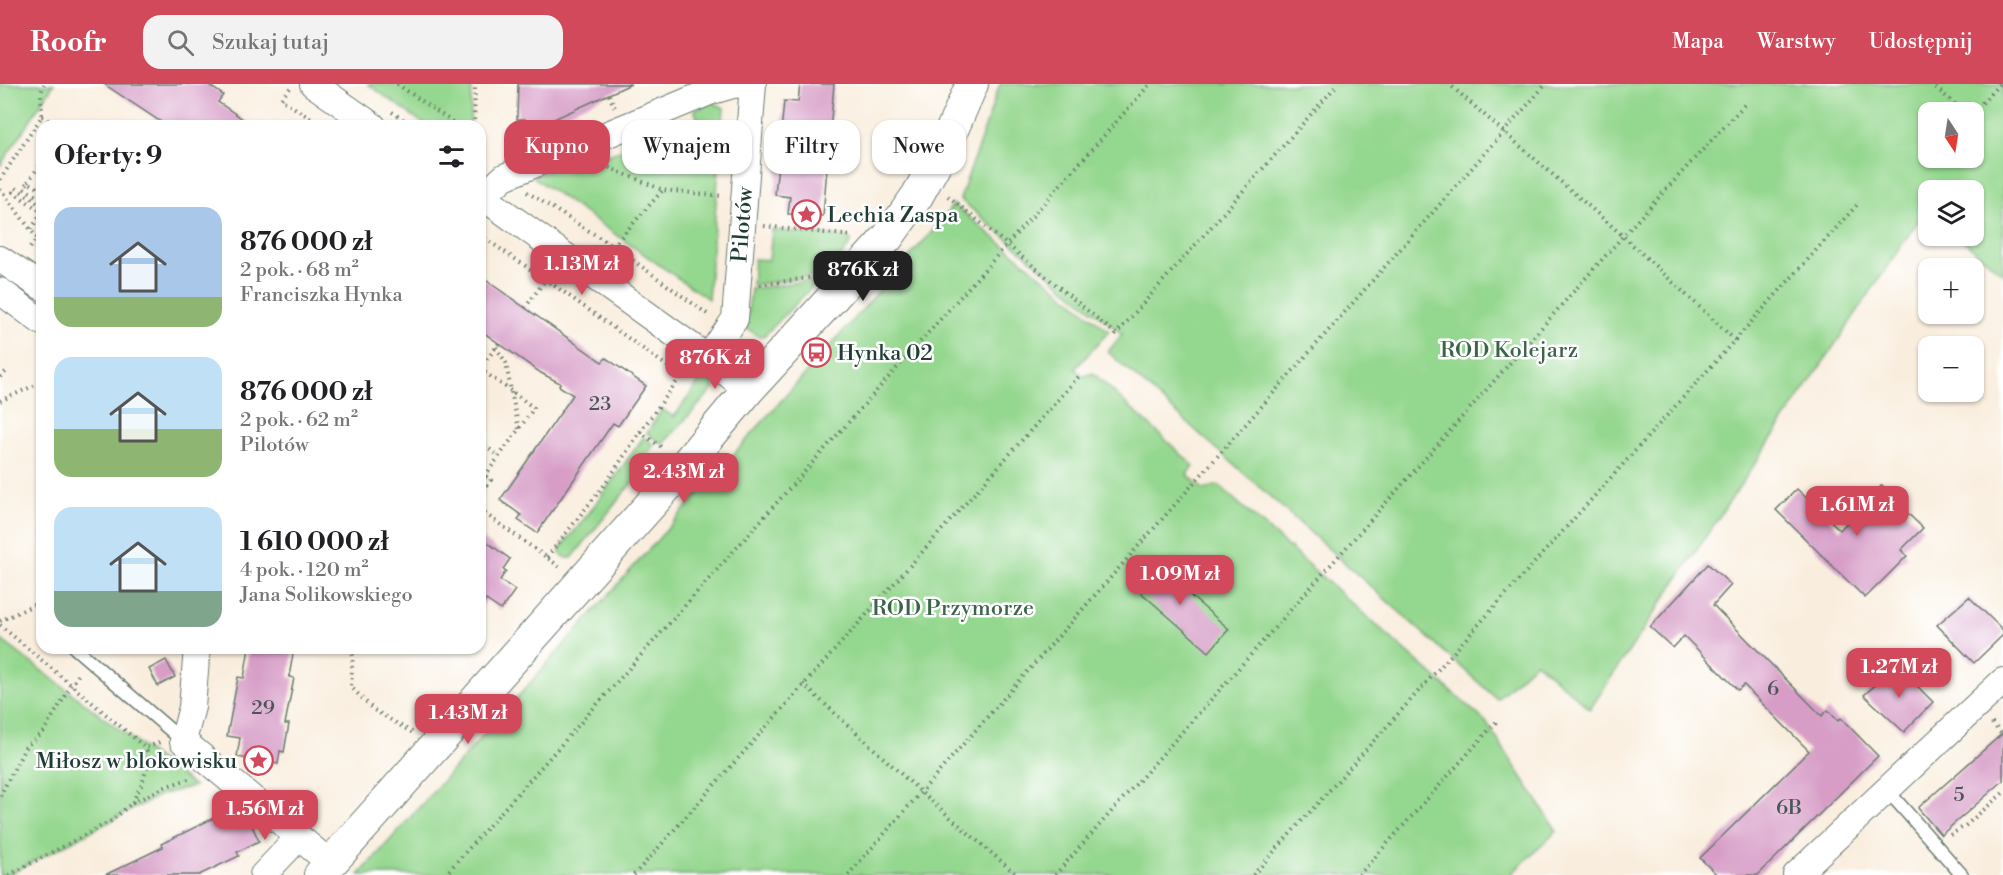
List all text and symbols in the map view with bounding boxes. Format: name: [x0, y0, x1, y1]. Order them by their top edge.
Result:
search box: [143, 15, 563, 69]
text: Roofr: [30, 25, 107, 60]
icon: search: [164, 26, 197, 59]
text: Szukaj tutaj: [212, 29, 329, 56]
text: Mapa: [1672, 29, 1724, 55]
text: Warstwy: [1757, 29, 1836, 55]
text: Udostępnij: [1869, 29, 1973, 55]
north arrow: [1918, 102, 1984, 168]
map controls: [1918, 102, 1984, 402]
chip: Kupno: [504, 120, 610, 174]
chip: Wynajem: [622, 120, 752, 174]
chip: Filtry: [764, 120, 860, 174]
chip: Nowe: [872, 120, 966, 174]
text: Oferty: 9: [54, 140, 162, 172]
icon: filters: [435, 140, 468, 173]
button: layers: [1918, 180, 1984, 246]
street label: Pilotów: [726, 185, 759, 263]
place icon: Lechia Zaspa: [790, 199, 822, 231]
place label: Lechia Zaspa: [827, 202, 959, 229]
text: 876 000 zł: [240, 226, 373, 258]
icon: home: [102, 231, 174, 303]
pin: 1.13M zł: [520, 245, 644, 296]
pin: 876K zł: [808, 251, 918, 302]
text: 1.13M zł: [545, 252, 619, 277]
text: 2 pok. · 68 m²: [240, 258, 359, 283]
text: 876K zł: [827, 258, 899, 283]
button: +: [1918, 258, 1984, 324]
text: Franciszka Hynka: [240, 283, 403, 308]
button: −: [1918, 336, 1984, 402]
bus stop icon: Hynka 02: [800, 337, 832, 369]
park label: ROD Kolejarz: [1440, 337, 1578, 364]
pin: 876K zł: [660, 339, 770, 390]
place label: Hynka 02: [837, 340, 933, 367]
text: 876K zł: [679, 346, 751, 371]
text: 876 000 zł: [240, 376, 373, 408]
icon: home: [102, 381, 174, 453]
house number: 23: [589, 392, 611, 417]
text: 2 pok. · 62 m²: [240, 408, 358, 433]
text: Pilotów: [240, 433, 309, 458]
pin: 2.43M zł: [622, 453, 746, 504]
text: 2.43M zł: [643, 460, 725, 485]
pin: 1.61M zł: [1795, 486, 1919, 537]
text: 1.61M zł: [1820, 493, 1894, 518]
text: 1 610 000 zł: [240, 526, 389, 558]
icon: home: [102, 531, 174, 603]
pin: 1.09M zł: [1118, 555, 1242, 606]
text: 4 pok. · 120 m²: [240, 558, 369, 583]
text: 1.09M zł: [1140, 562, 1220, 587]
text: Jana Solikowskiego: [240, 583, 413, 608]
park label: ROD Przymorze: [872, 595, 1034, 622]
pin: 1.27M zł: [1837, 648, 1961, 699]
text: 1.27M zł: [1860, 655, 1938, 680]
house number: 6: [1767, 677, 1779, 702]
pin: 1.43M zł: [406, 694, 530, 745]
house number: 29: [251, 696, 275, 721]
text: 1.43M zł: [429, 701, 507, 726]
place icon: Miłosz w blokowisku: [242, 745, 274, 777]
place label: Miłosz w blokowisku: [36, 748, 237, 775]
house number: 5: [1953, 783, 1965, 808]
pin: 1.56M zł: [203, 790, 327, 841]
house number: 6B: [1776, 796, 1802, 821]
text: 1.56M zł: [226, 797, 304, 822]

